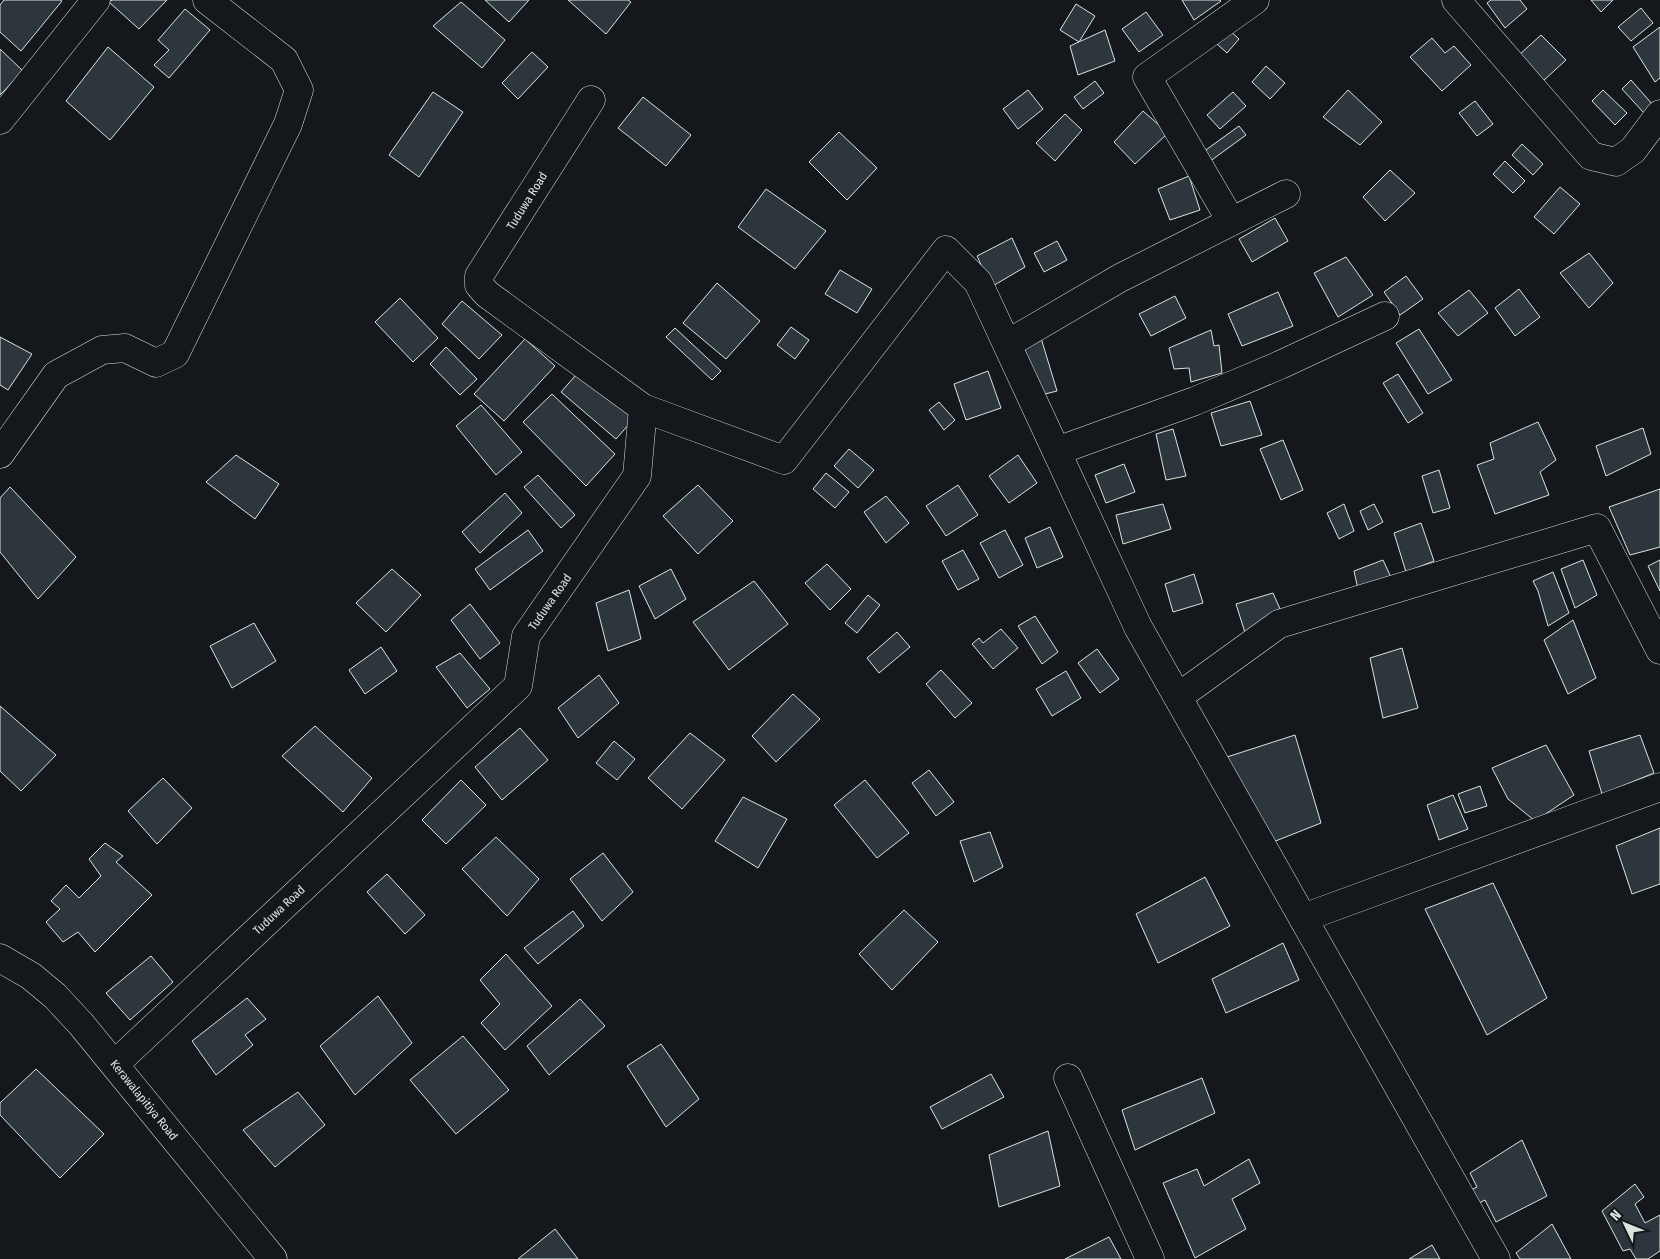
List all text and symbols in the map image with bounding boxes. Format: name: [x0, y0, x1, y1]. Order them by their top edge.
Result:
street label: Tuduwa Road: [504, 170, 550, 232]
street label: Tuduwa Road: [526, 571, 574, 633]
street label: Tuduwa Road: [250, 883, 308, 937]
street label: Kerawalapitiya Road: [107, 1057, 181, 1143]
north arrow: [1600, 1199, 1650, 1249]
text: N: [1607, 1207, 1625, 1224]

